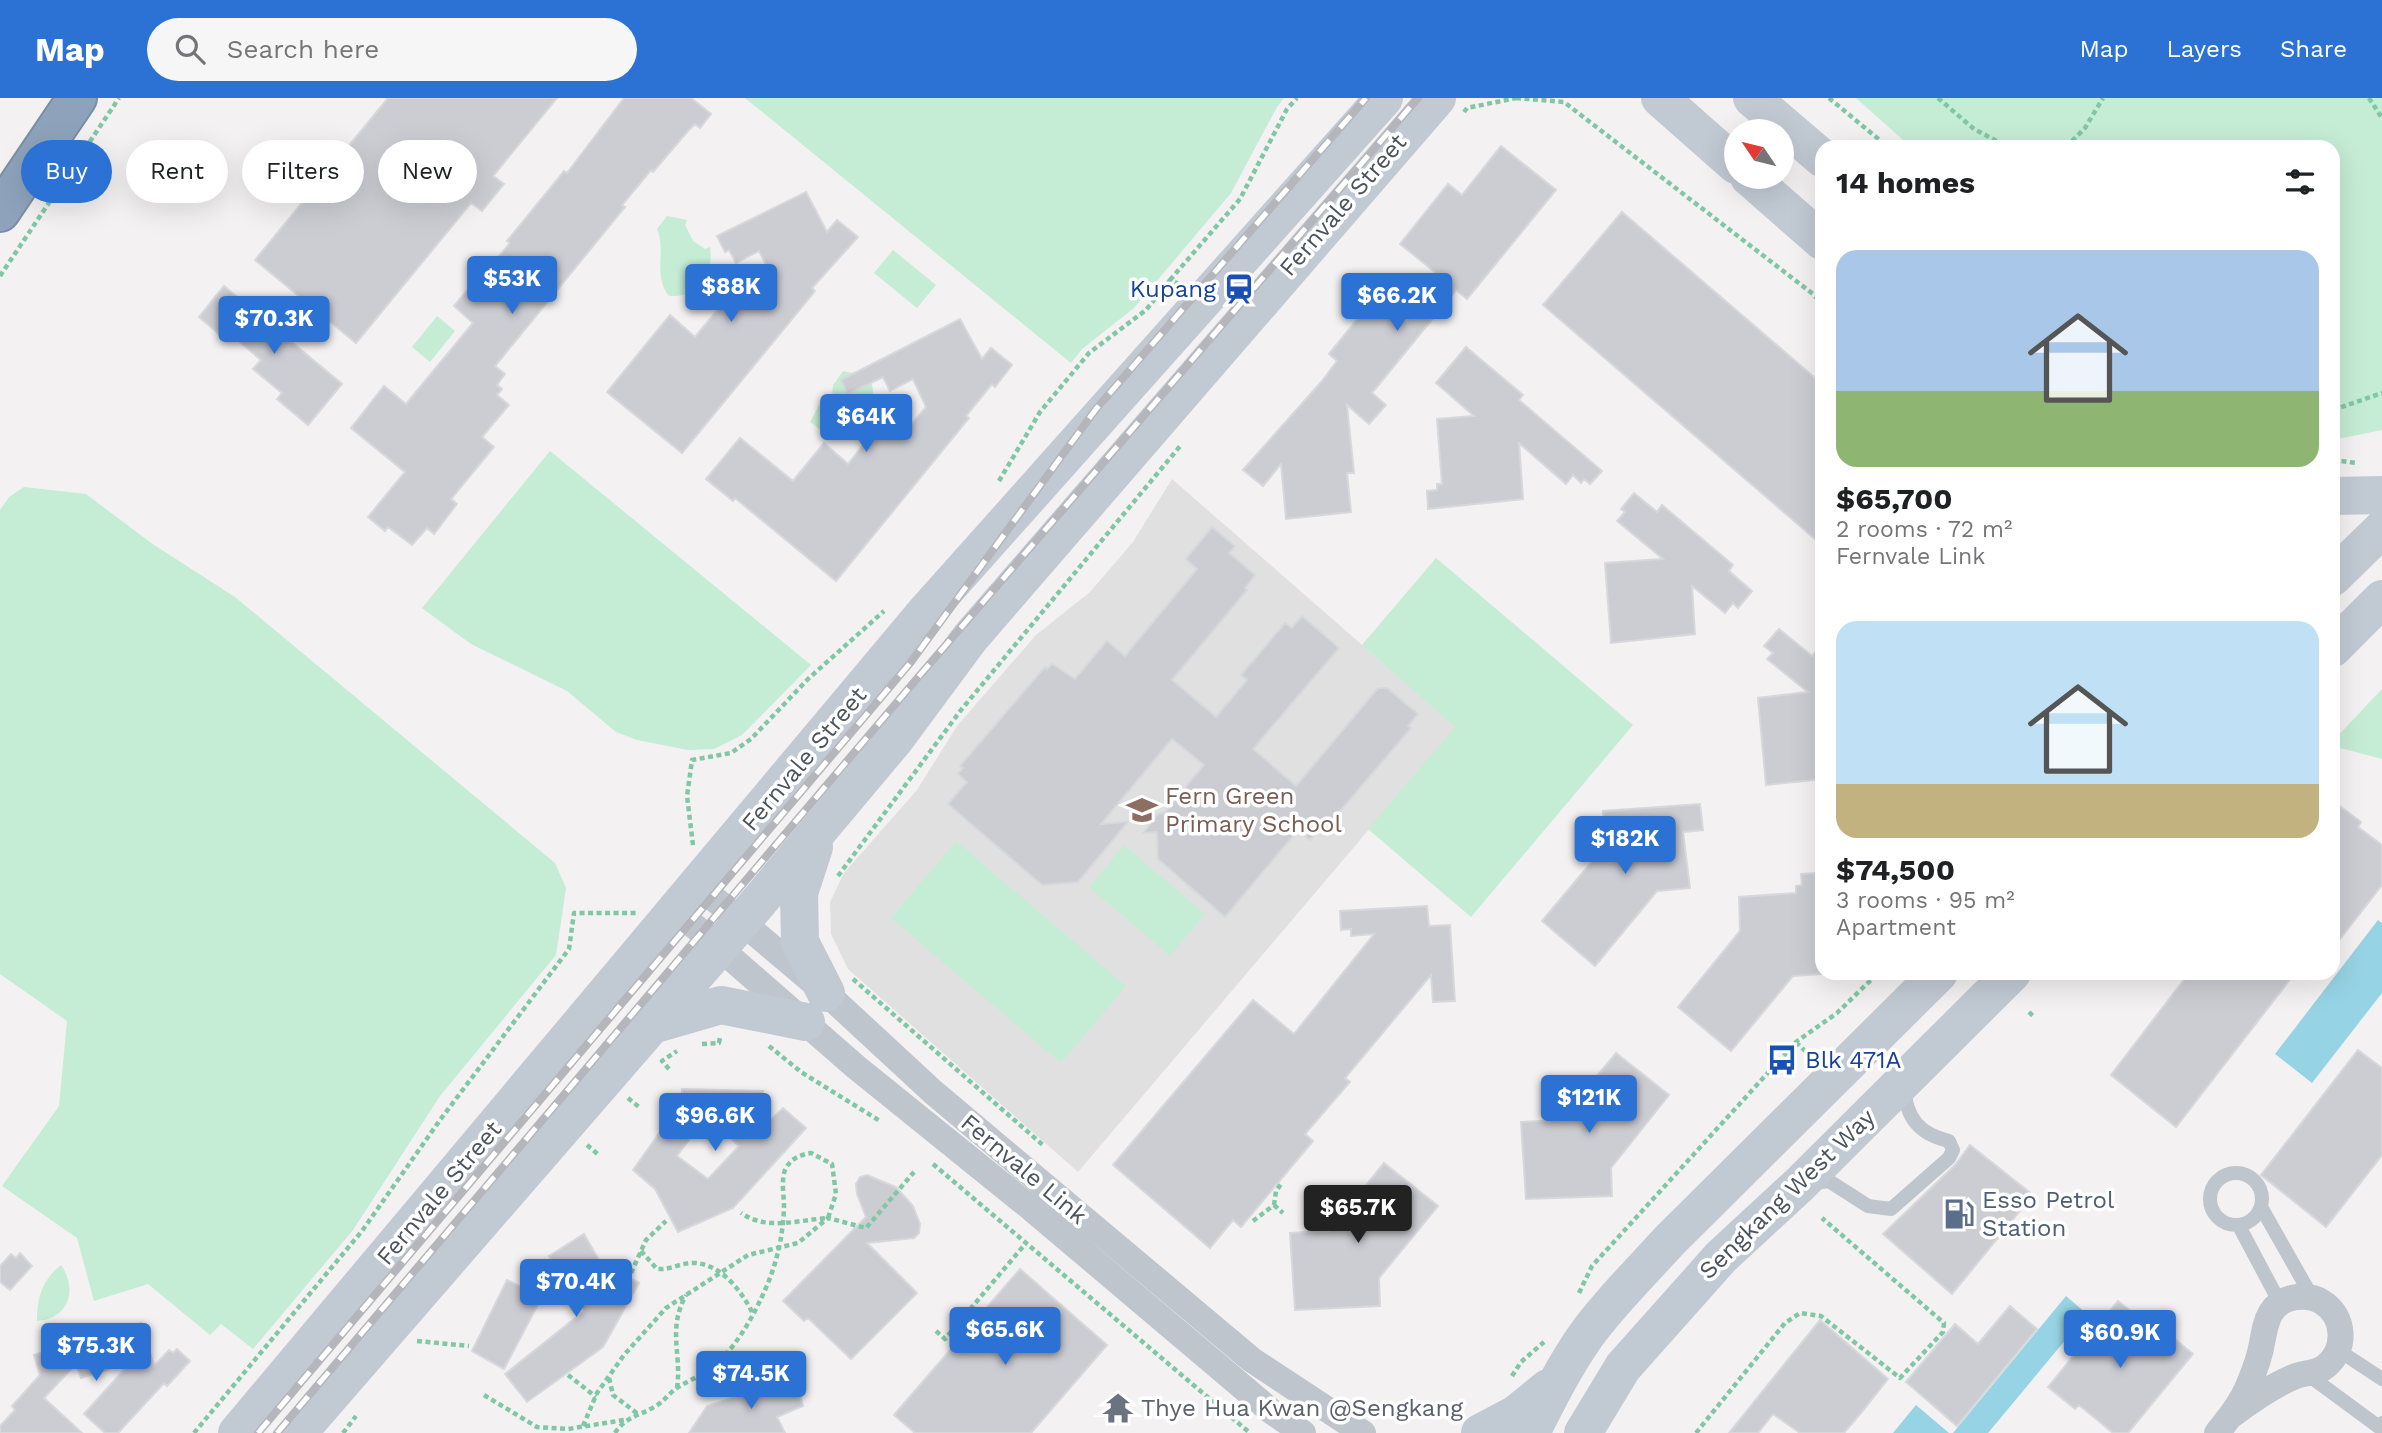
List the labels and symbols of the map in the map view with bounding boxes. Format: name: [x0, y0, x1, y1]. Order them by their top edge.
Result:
north arrow: [1724, 119, 1794, 189]
street label: Fernvale Street: [1274, 128, 1412, 282]
pin: $53K: [471, 256, 553, 316]
pin: $88K: [690, 264, 772, 324]
station icon: Kupang: [1222, 272, 1256, 306]
pin: $66.2K: [1340, 274, 1454, 333]
place label: Kupang: [1130, 275, 1216, 303]
pin: $70.3K: [217, 296, 331, 356]
pin: $64K: [825, 394, 907, 454]
street label: Fernvale Street: [736, 681, 872, 837]
place label: Fern Green Primary School: [1165, 782, 1343, 838]
school or university icon: Fern Green Primary School: [1125, 793, 1159, 827]
pin: $182K: [1576, 816, 1674, 876]
bus stop icon: Blk 471A: [1765, 1043, 1799, 1077]
place label: Blk 471A: [1805, 1046, 1902, 1074]
pin: $121K: [1540, 1076, 1638, 1135]
pin: $96.6K: [658, 1094, 772, 1153]
street label: Sengkang West Way: [1694, 1103, 1881, 1285]
street label: Fernvale Link: [955, 1108, 1093, 1230]
street label: Fernvale Street: [371, 1115, 507, 1271]
pin: $65.7K: [1301, 1186, 1415, 1245]
place label: Esso Petrol Station: [1982, 1186, 2115, 1242]
fuel station icon: Esso Petrol Station: [1942, 1197, 1976, 1231]
pin: $70.4K: [519, 1260, 633, 1319]
pin: $65.6K: [948, 1308, 1062, 1367]
pin: $60.9K: [2063, 1310, 2177, 1370]
pin: $75.3K: [39, 1324, 153, 1383]
pin: $74.5K: [694, 1352, 808, 1411]
temple icon: Thye Hua Kwan @Sengkang: [1101, 1391, 1135, 1425]
place label: Thye Hua Kwan @Sengkang: [1141, 1394, 1463, 1422]

